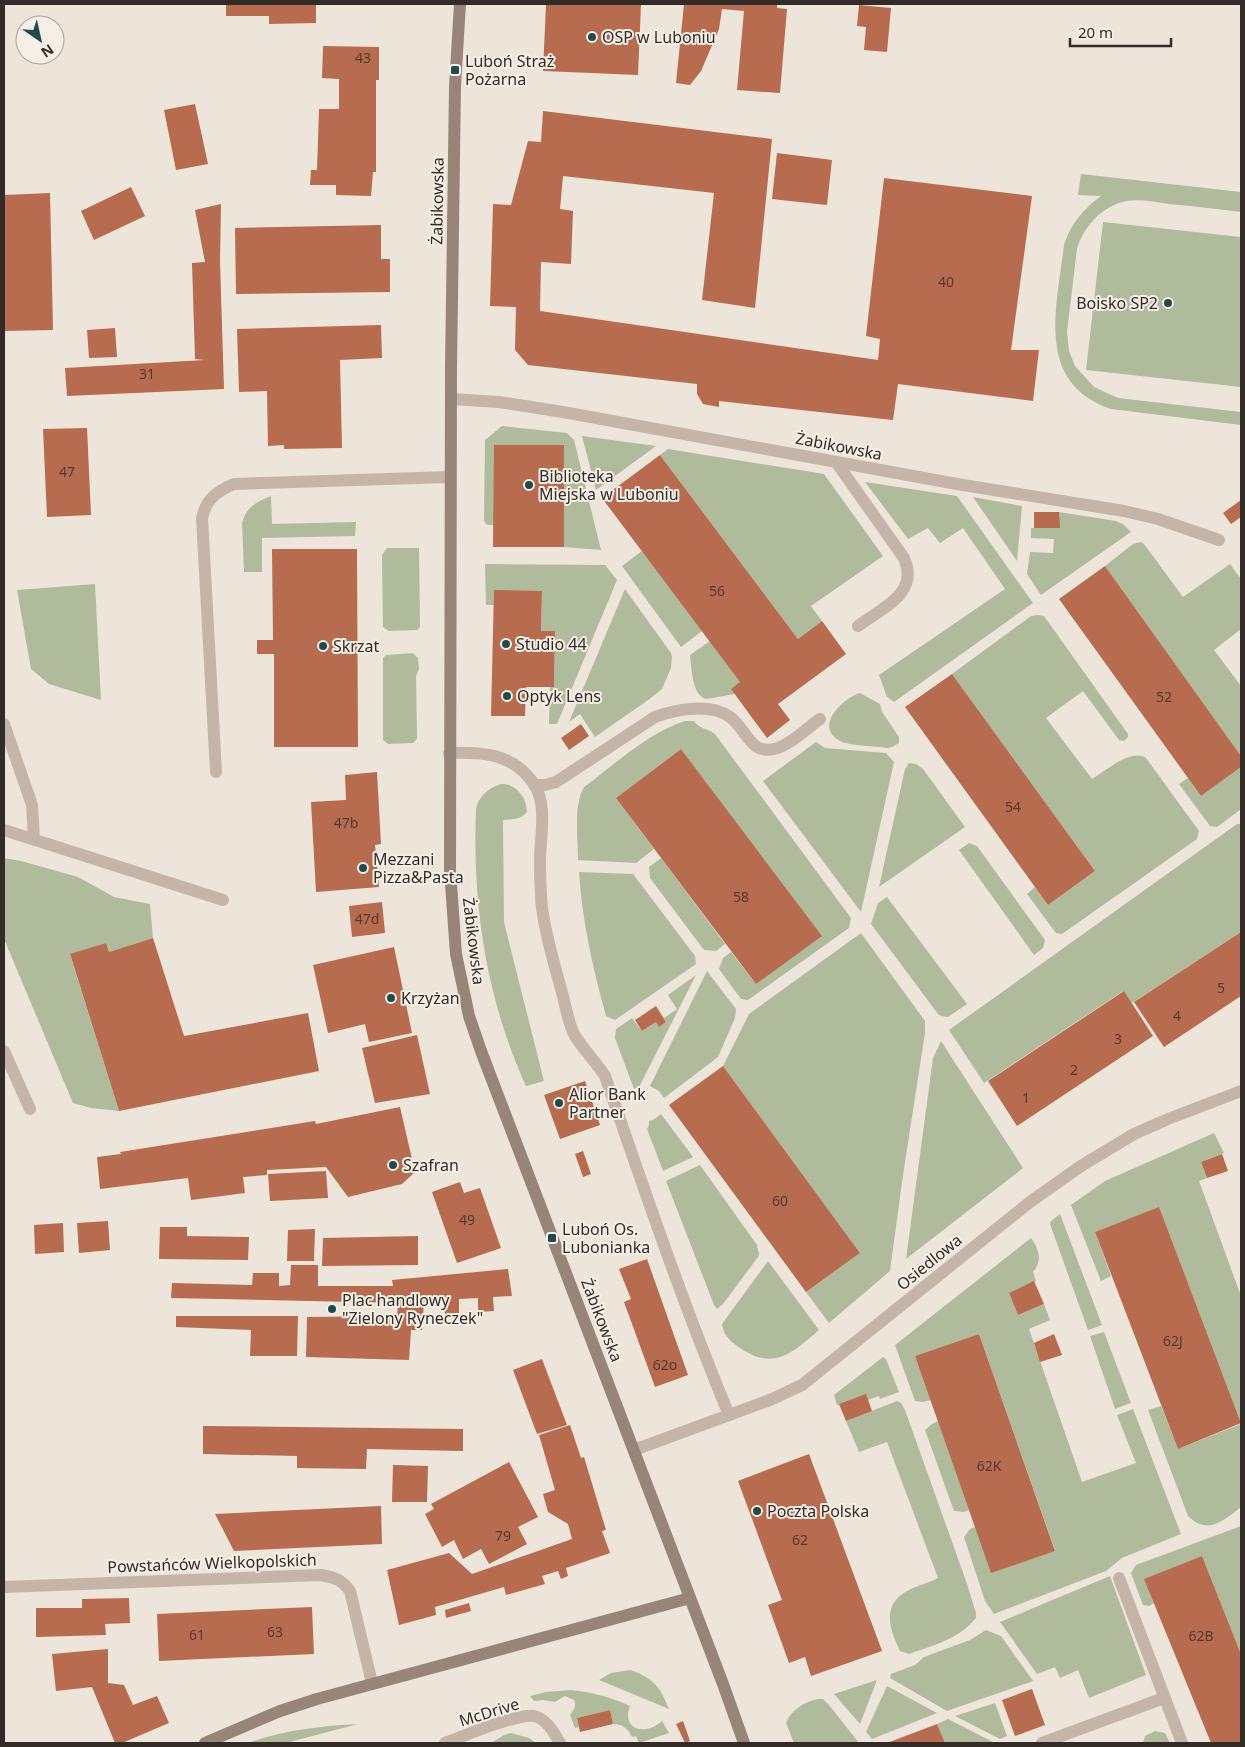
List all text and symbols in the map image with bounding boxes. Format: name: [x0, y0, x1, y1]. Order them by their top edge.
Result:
north arrow: [15, 15, 65, 65]
scale bar: [1070, 15, 1171, 47]
text: 20 m: [1078, 22, 1113, 42]
place label: OSP w Luboniu: [602, 26, 716, 48]
marker: OSP w Luboniu: [586, 31, 598, 43]
text: N: [38, 40, 58, 62]
house number: 43: [355, 48, 371, 67]
place label: Luboń Straż Pożarna: [465, 50, 554, 90]
marker: Luboń Straż Pożarna: [449, 64, 461, 76]
street label: Żabikowska: [425, 157, 449, 245]
house number: 40: [938, 272, 954, 291]
place label: Boisko SP2: [1076, 292, 1158, 314]
marker: Boisko SP2: [1162, 297, 1174, 309]
house number: 31: [139, 364, 155, 383]
street label: Żabikowska: [794, 427, 884, 465]
house number: 47: [59, 462, 75, 481]
place label: Biblioteka Miejska w Luboniu: [539, 465, 679, 505]
marker: Biblioteka Miejska w Luboniu: [523, 479, 535, 491]
house number: 56: [709, 581, 725, 600]
place label: Studio 44: [516, 633, 587, 655]
place label: Skrzat: [333, 635, 379, 657]
marker: Studio 44: [500, 638, 512, 650]
marker: Skrzat: [317, 640, 329, 652]
place label: Optyk Lens: [517, 685, 601, 707]
house number: 52: [1156, 687, 1172, 706]
marker: Optyk Lens: [501, 690, 513, 702]
house number: 54: [1005, 797, 1021, 816]
house number: 47b: [334, 813, 358, 832]
place label: Mezzani Pizza&Pasta: [373, 848, 464, 888]
marker: Mezzani Pizza&Pasta: [357, 862, 369, 874]
house number: 58: [733, 887, 749, 906]
street label: Żabikowska: [458, 896, 490, 986]
house number: 47d: [355, 909, 379, 928]
house number: 5: [1217, 978, 1225, 997]
place label: Krzyżan: [401, 987, 460, 1009]
marker: Krzyżan: [385, 992, 397, 1004]
house number: 4: [1173, 1006, 1181, 1025]
house number: 3: [1114, 1029, 1122, 1048]
house number: 2: [1070, 1060, 1078, 1079]
place label: Alior Bank Partner: [569, 1083, 646, 1123]
house number: 1: [1022, 1088, 1030, 1107]
marker: Alior Bank Partner: [553, 1097, 565, 1109]
place label: Szafran: [403, 1154, 459, 1176]
marker: Szafran: [387, 1159, 399, 1171]
house number: 60: [772, 1191, 788, 1210]
house number: 49: [459, 1210, 475, 1229]
place label: Luboń Os. Lubonianka: [562, 1218, 650, 1258]
street label: Osiedlowa: [892, 1229, 966, 1295]
marker: Luboń Os. Lubonianka: [546, 1232, 558, 1244]
street label: Żabikowska: [576, 1275, 628, 1365]
place label: Plac handlowy "Zielony Ryneczek": [342, 1289, 483, 1329]
marker: Plac handlowy "Zielony Ryneczek": [326, 1303, 338, 1315]
house number: 62J: [1163, 1331, 1183, 1350]
house number: 62o: [653, 1355, 677, 1374]
house number: 62K: [977, 1456, 1002, 1475]
place label: Poczta Polska: [767, 1500, 869, 1522]
marker: Poczta Polska: [751, 1505, 763, 1517]
house number: 79: [495, 1526, 511, 1545]
house number: 62: [792, 1530, 808, 1549]
street label: Powstańców Wielkopolskich: [107, 1548, 317, 1578]
house number: 63: [267, 1622, 283, 1641]
house number: 61: [189, 1625, 205, 1644]
house number: 62B: [1188, 1626, 1214, 1645]
street label: McDrive: [456, 1692, 522, 1732]

